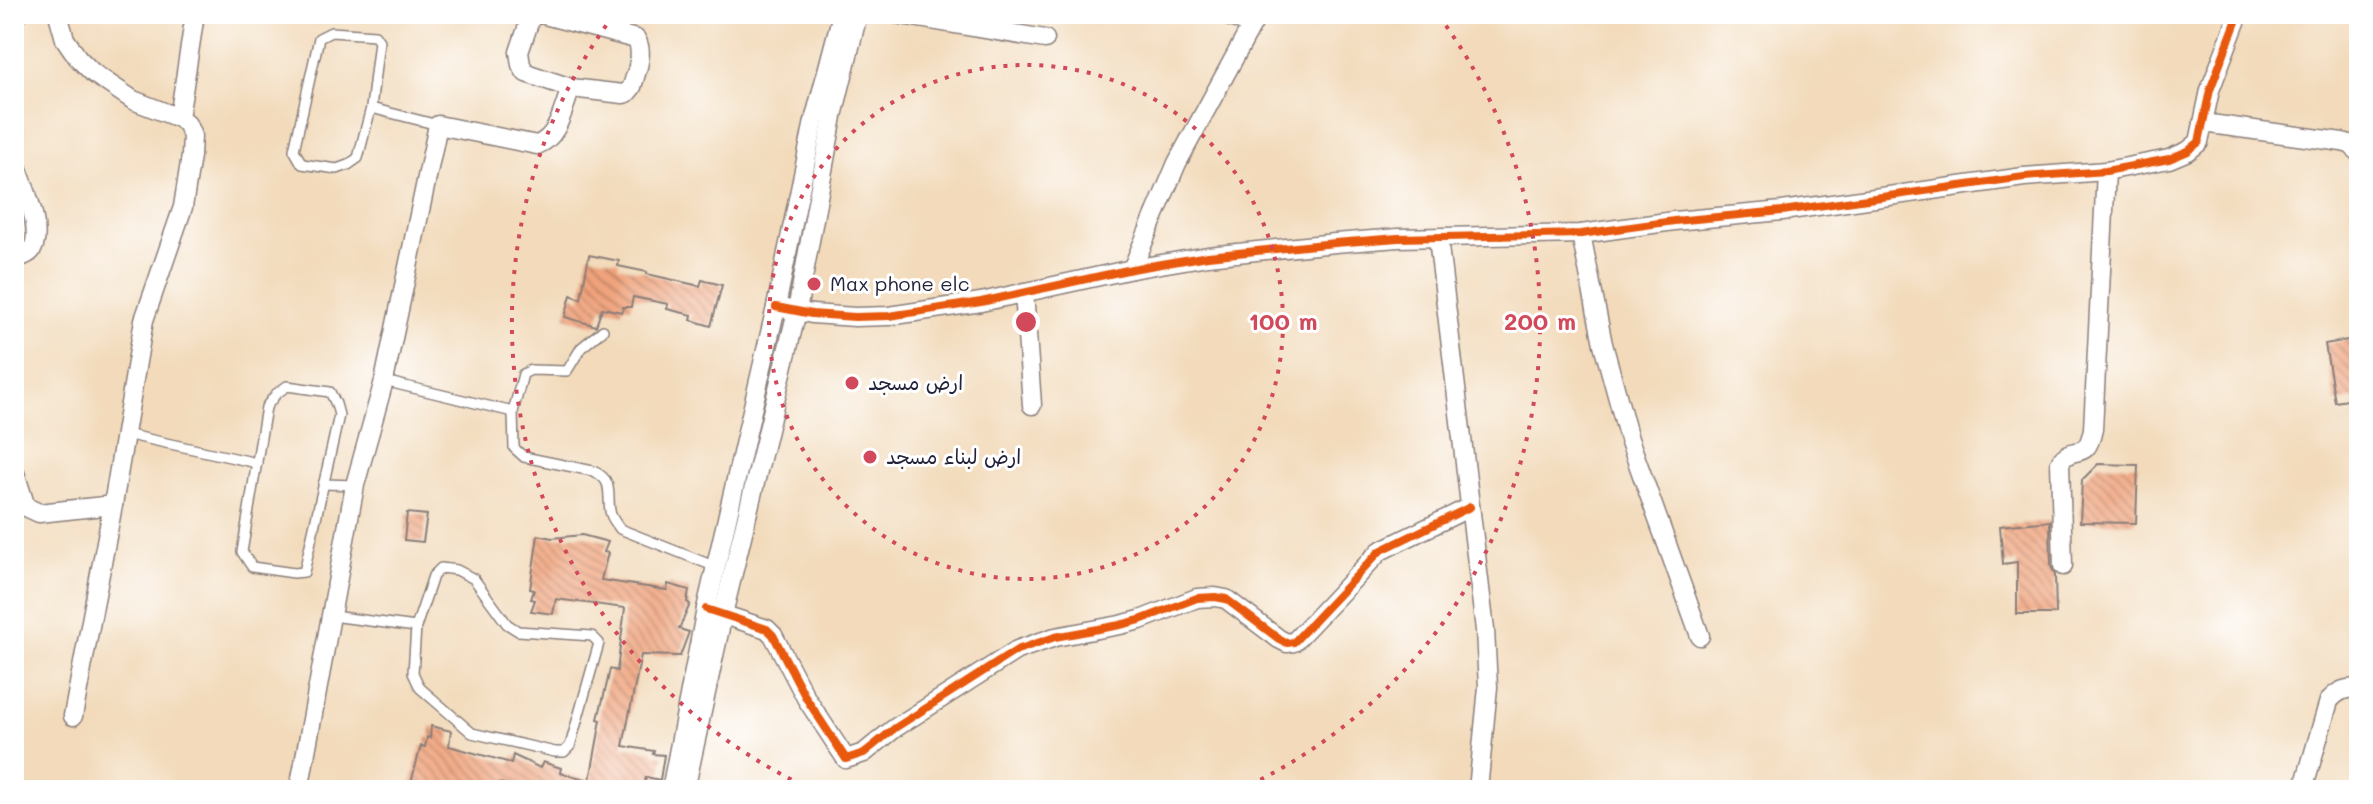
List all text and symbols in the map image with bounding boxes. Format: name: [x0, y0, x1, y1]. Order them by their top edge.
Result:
place label: Max phone elc: [830, 270, 969, 296]
marker: Max phone elc: [805, 275, 823, 293]
text: 100 m: [1248, 305, 1318, 336]
text: 200 m: [1504, 305, 1576, 336]
centre of rings: [1012, 308, 1040, 336]
place label: ارض مسجد: [868, 369, 963, 395]
marker: ارض مسجد: [843, 374, 861, 392]
place label: ارض لبناء مسجد: [886, 443, 1021, 469]
marker: ارض لبناء مسجد: [861, 448, 879, 466]

